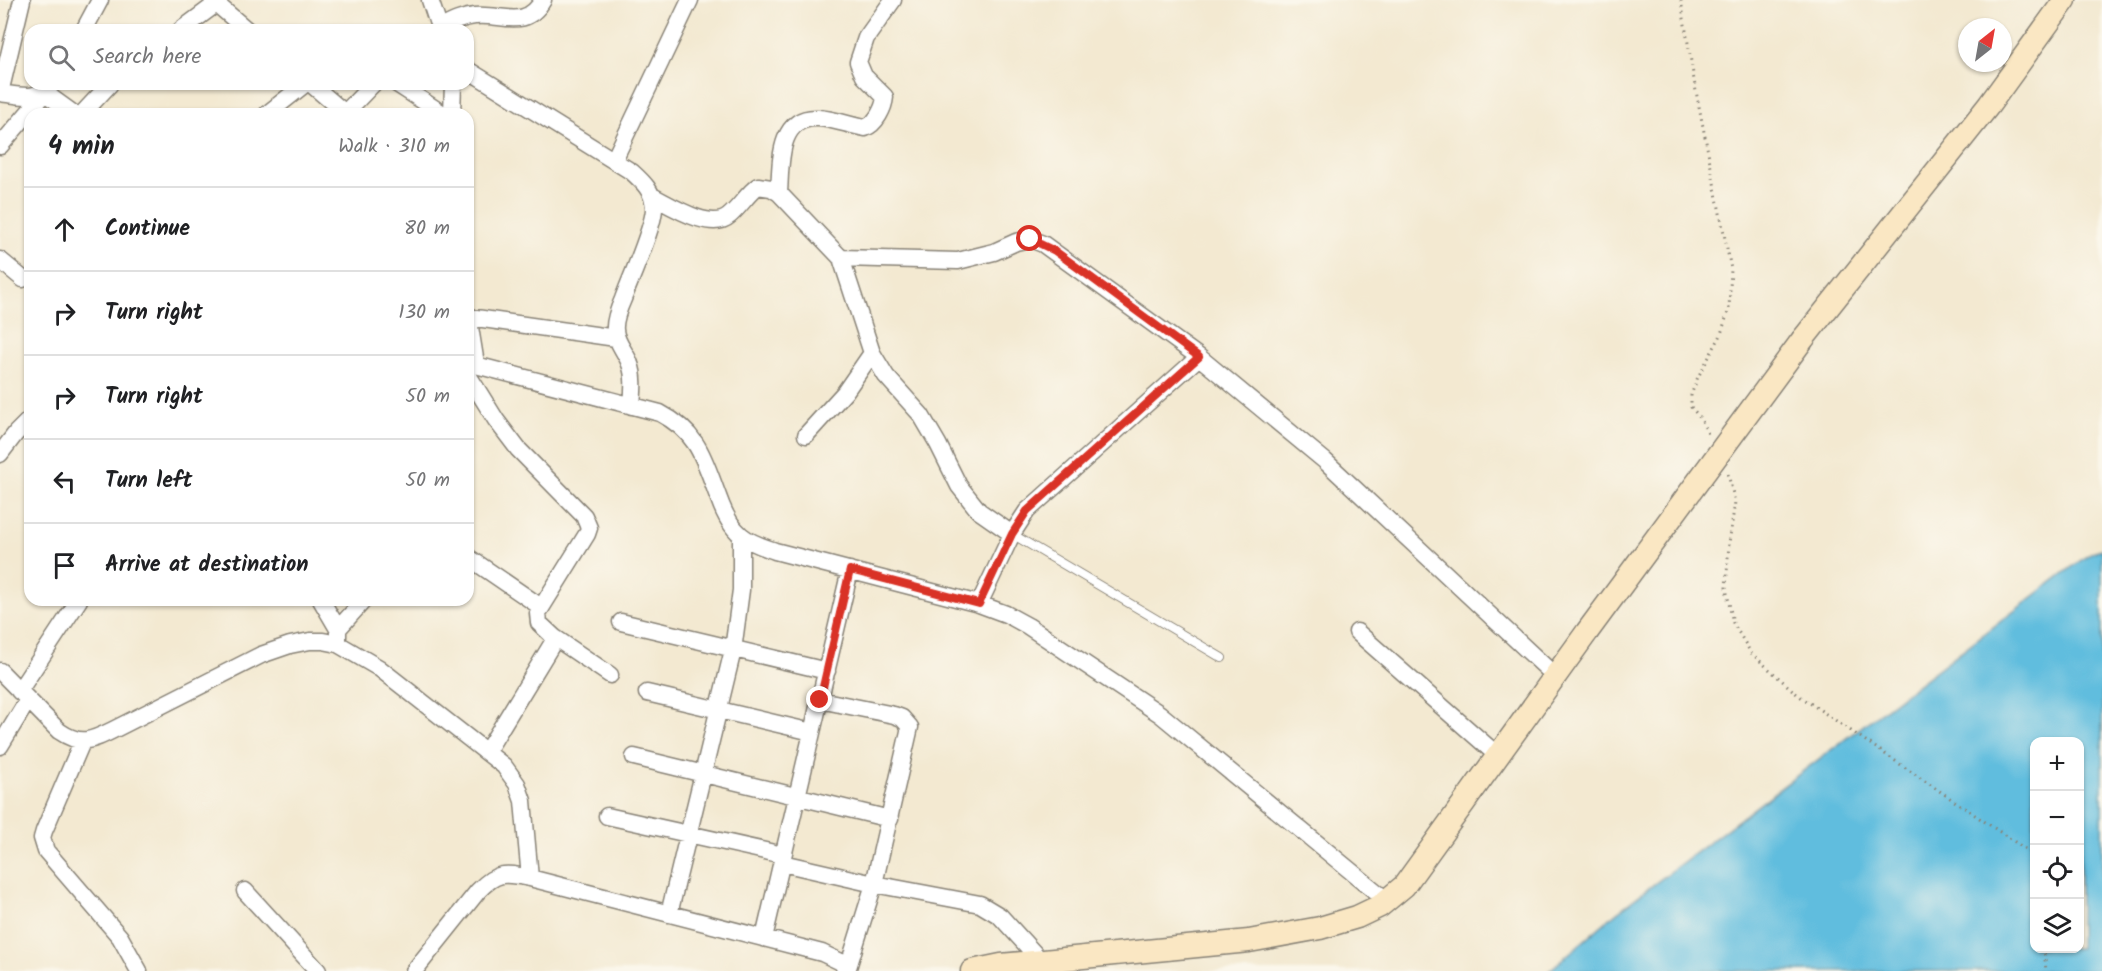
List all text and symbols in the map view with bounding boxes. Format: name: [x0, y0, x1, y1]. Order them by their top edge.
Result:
north arrow: [1958, 18, 2012, 72]
search box: [24, 24, 474, 90]
text: Search here: [93, 40, 201, 75]
icon: search: [45, 41, 78, 74]
text: 4 min: [48, 126, 115, 168]
text: Walk · 310 m: [338, 131, 450, 163]
text: Continue: [105, 212, 190, 247]
icon: ahead: [48, 213, 81, 246]
text: 80 m: [404, 213, 450, 245]
route start: [1016, 225, 1042, 251]
text: Turn right: [105, 296, 203, 331]
icon: right: [48, 297, 81, 330]
text: 130 m: [398, 297, 450, 329]
text: Turn right: [105, 380, 203, 415]
icon: right: [48, 381, 81, 414]
text: 50 m: [405, 381, 450, 413]
text: Turn left: [105, 464, 192, 499]
icon: left: [48, 465, 81, 498]
text: 50 m: [405, 465, 450, 497]
text: Arrive at destination: [105, 548, 308, 583]
icon: arrive: [48, 549, 81, 582]
route end: [806, 686, 832, 712]
map controls: [2030, 737, 2084, 953]
button: +: [2030, 737, 2084, 791]
button: −: [2030, 791, 2084, 845]
button: locate: [2030, 845, 2084, 899]
button: layers: [2030, 899, 2084, 953]

